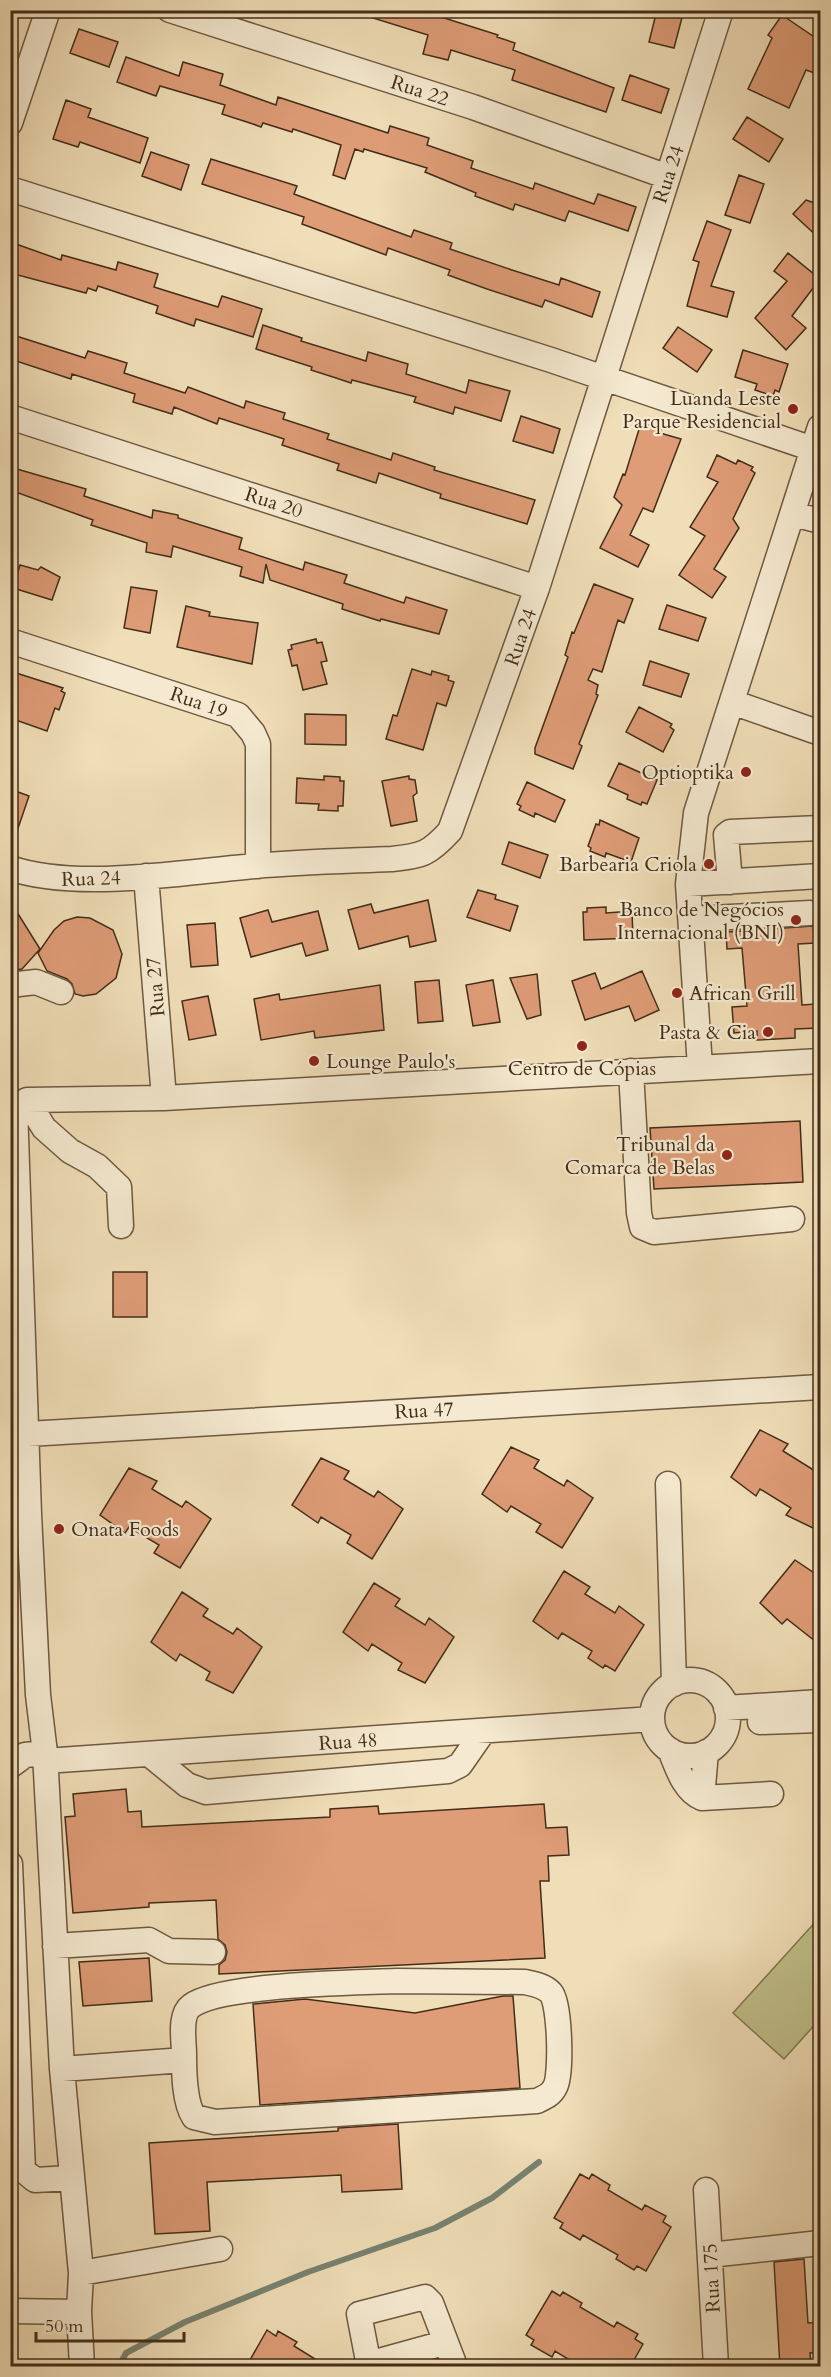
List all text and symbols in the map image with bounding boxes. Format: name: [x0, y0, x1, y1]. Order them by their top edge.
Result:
street label: Rua 22: [387, 68, 452, 112]
street label: Rua 24: [646, 142, 690, 207]
place label: Luanda Leste Parque Residencial: [622, 385, 781, 435]
marker: Luanda Leste Parque Residencial: [786, 402, 800, 416]
street label: Rua 20: [241, 480, 306, 524]
street label: Rua 24: [498, 605, 543, 670]
street label: Rua 19: [166, 680, 231, 725]
place label: Optioptika: [641, 759, 734, 786]
marker: Optioptika: [739, 765, 753, 779]
place label: Barbearia Criola: [559, 851, 697, 878]
marker: Barbearia Criola: [702, 857, 716, 871]
street label: Rua 24: [61, 864, 121, 893]
place label: Banco de Negócios Internacional (BNI): [617, 896, 784, 946]
marker: Banco de Negócios Internacional (BNI): [789, 913, 803, 927]
street label: Rua 27: [139, 956, 172, 1018]
place label: African Grill: [689, 980, 796, 1007]
marker: African Grill: [670, 986, 684, 1000]
place label: Pasta & Cia: [659, 1019, 756, 1046]
marker: Pasta & Cia: [761, 1025, 775, 1039]
marker: Centro de Cópias: [575, 1039, 589, 1053]
place label: Lounge Paulo's: [326, 1048, 456, 1075]
marker: Lounge Paulo's: [307, 1054, 321, 1068]
place label: Centro de Cópias: [508, 1055, 656, 1082]
place label: Tribunal da Comarca de Belas: [565, 1131, 715, 1181]
marker: Tribunal da Comarca de Belas: [720, 1148, 734, 1162]
street label: Rua 47: [394, 1395, 454, 1426]
place label: Onata Foods: [71, 1516, 179, 1543]
marker: Onata Foods: [52, 1522, 66, 1536]
street label: Rua 48: [317, 1726, 379, 1757]
street label: Rua 175: [696, 2243, 727, 2313]
scale bar: [36, 2305, 184, 2343]
text: 50 m: [45, 2314, 84, 2339]

